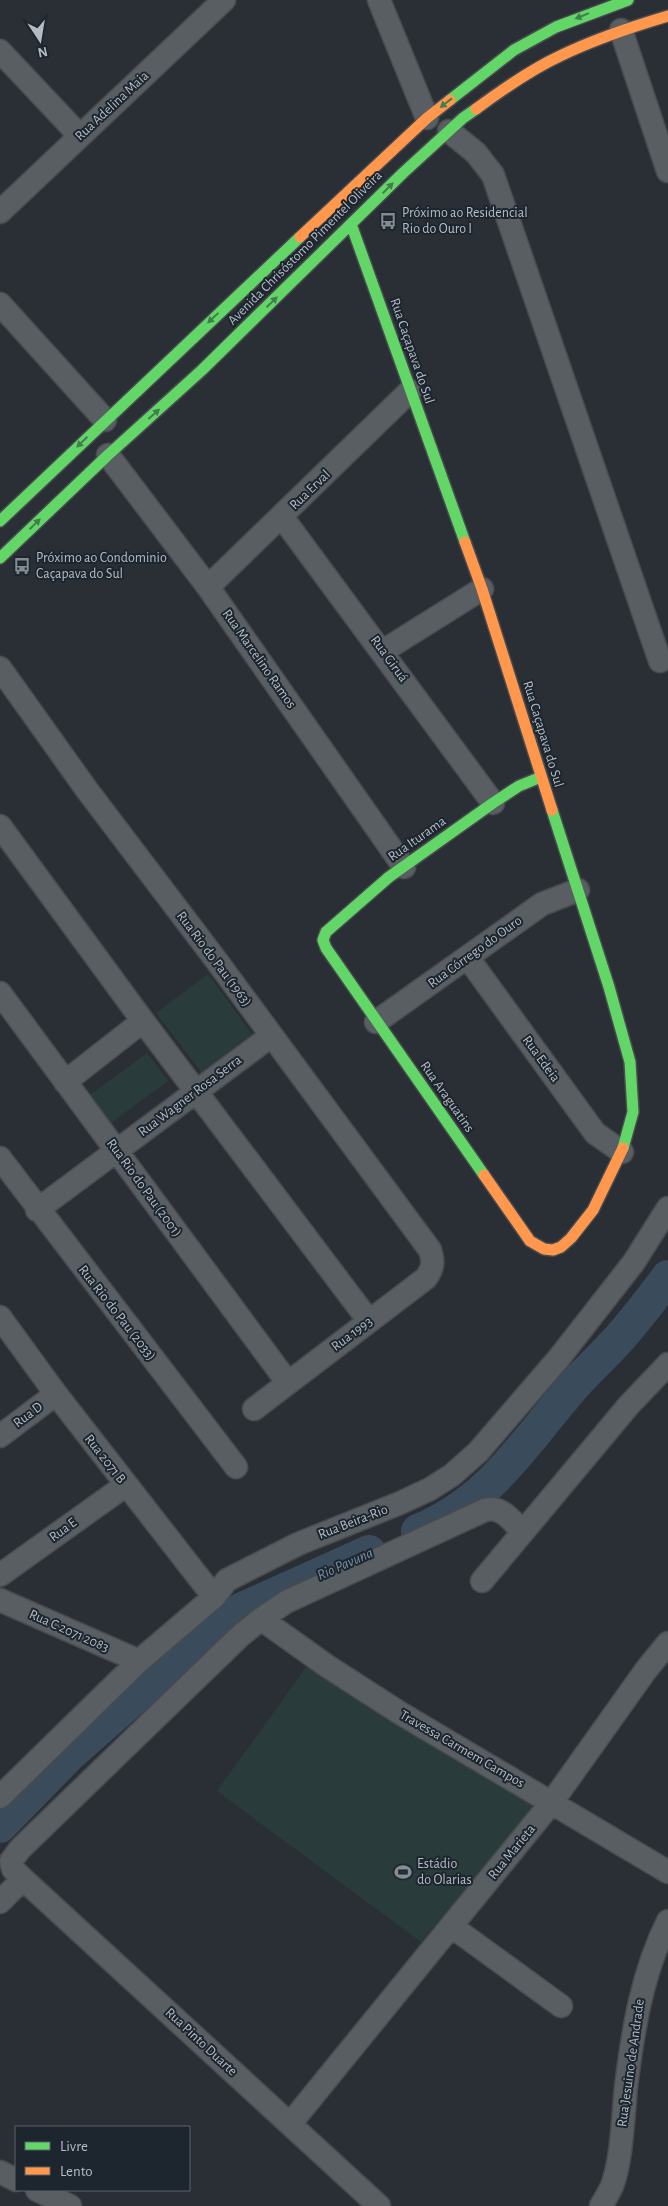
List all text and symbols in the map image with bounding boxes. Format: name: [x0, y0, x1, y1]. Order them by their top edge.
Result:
one-way arrow: [575, 13, 589, 21]
north arrow: [15, 15, 65, 65]
text: N: [36, 44, 49, 60]
street label: Rua Adelina Maia: [72, 68, 152, 144]
one-way arrow: [440, 98, 453, 109]
street label: Avenida Chrisóstomo Pimentel Oliveira: [225, 168, 385, 328]
one-way arrow: [382, 182, 394, 194]
place label: Próximo ao Residencial Rio do Ouro I: [402, 206, 528, 236]
bus stop icon: Próximo ao Residencial Rio do Ouro I: [378, 211, 398, 231]
one-way arrow: [266, 296, 278, 308]
street label: Rua Caçapava do Sul: [387, 297, 437, 405]
one-way arrow: [207, 312, 219, 324]
one-way arrow: [148, 408, 161, 419]
one-way arrow: [76, 436, 88, 448]
street label: Rua Erval: [287, 467, 333, 513]
one-way arrow: [29, 518, 41, 530]
place label: Próximo ao Condominio Caçapava do Sul: [36, 551, 167, 581]
bus stop icon: Próximo ao Condominio Caçapava do Sul: [12, 556, 32, 576]
street label: Rua Marcelino Ramos: [220, 607, 298, 711]
street label: Rua Giruá: [368, 633, 411, 685]
street label: Rua Caçapava do Sul: [520, 679, 566, 789]
street label: Rua Iturama: [386, 814, 449, 864]
street label: Rua Rio do Pau (1963): [174, 909, 254, 1009]
street label: Rua Córrego do Ouro: [425, 913, 525, 991]
street label: Rua Edeia: [520, 1033, 563, 1085]
street label: Rua Wagner Rosa Serra: [136, 1052, 245, 1139]
street label: Rua Araguatins: [417, 1059, 477, 1135]
street label: Rua Rio do Pau (2001): [104, 1136, 184, 1240]
street label: Rua Rio do Pau (2033): [76, 1263, 158, 1363]
street label: Rua 1993: [329, 1314, 375, 1354]
street label: Rua D: [11, 1400, 45, 1430]
street label: Rua 2071 B: [82, 1432, 128, 1486]
street label: Rua Beira-Rio: [316, 1502, 390, 1542]
street label: Rua E: [47, 1515, 80, 1545]
water label: Rio Pavuna: [315, 1545, 375, 1583]
street label: Rua C 2071 2083: [27, 1607, 111, 1655]
street label: Travessa Carmem Campos: [397, 1708, 527, 1790]
street label: Rua Marieta: [486, 1822, 539, 1882]
place label: Estádio do Olarias: [417, 1857, 472, 1887]
sports icon: Estádio do Olarias: [393, 1862, 413, 1882]
street label: Rua Jesuino de Andrade: [615, 1998, 647, 2128]
street label: Rua Pinto Duarte: [162, 2005, 240, 2079]
legend: [15, 2126, 190, 2191]
text: Livre: [60, 2139, 88, 2154]
text: Lento: [60, 2164, 93, 2179]

